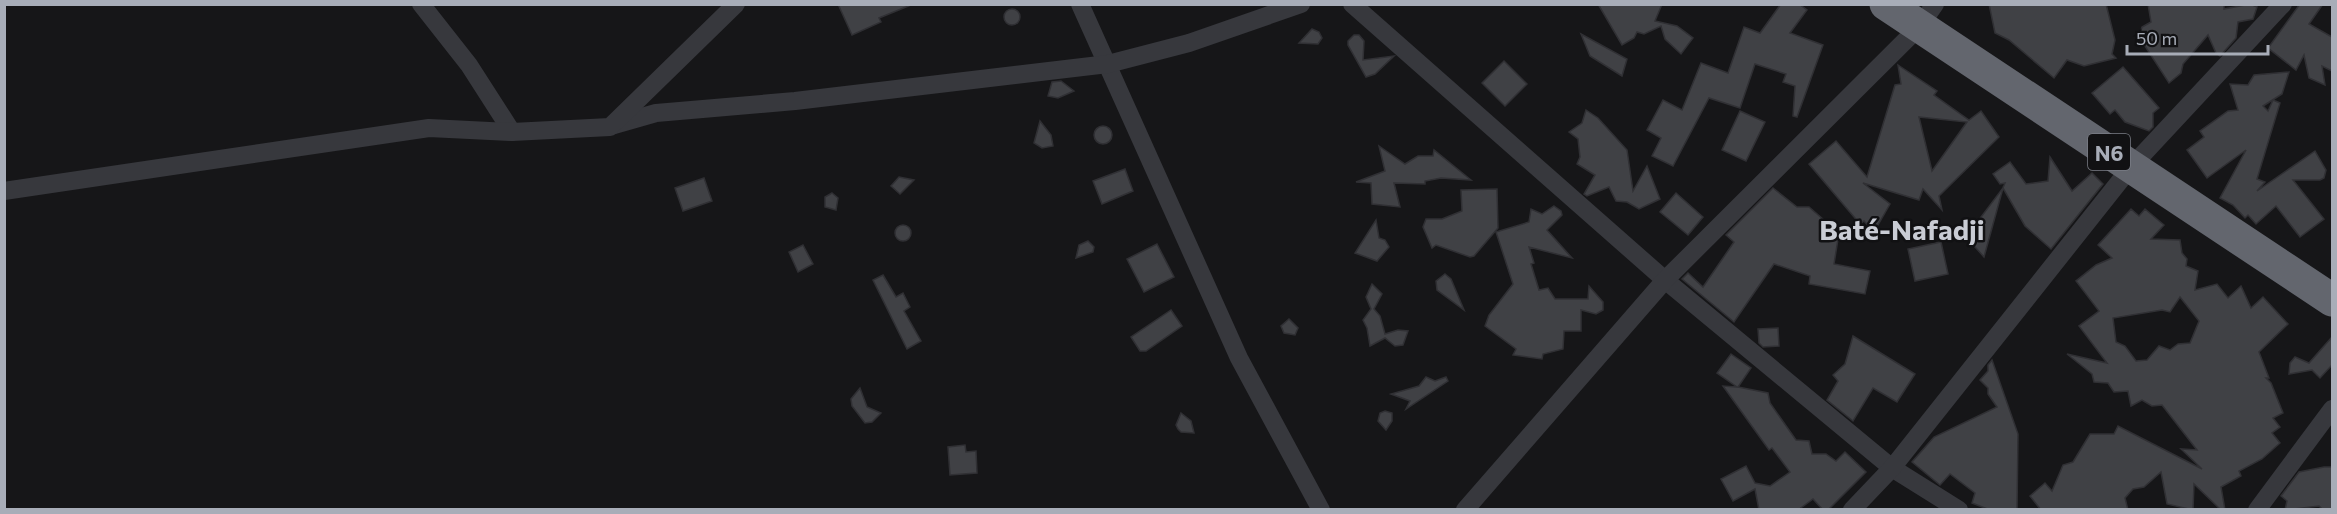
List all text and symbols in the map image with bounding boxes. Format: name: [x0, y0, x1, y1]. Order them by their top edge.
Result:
scale bar: [2127, 18, 2268, 56]
text: 50 m: [2136, 27, 2177, 49]
road number: N6: [2088, 134, 2130, 170]
district label: Baté-Nafadji: [1819, 212, 1985, 246]

